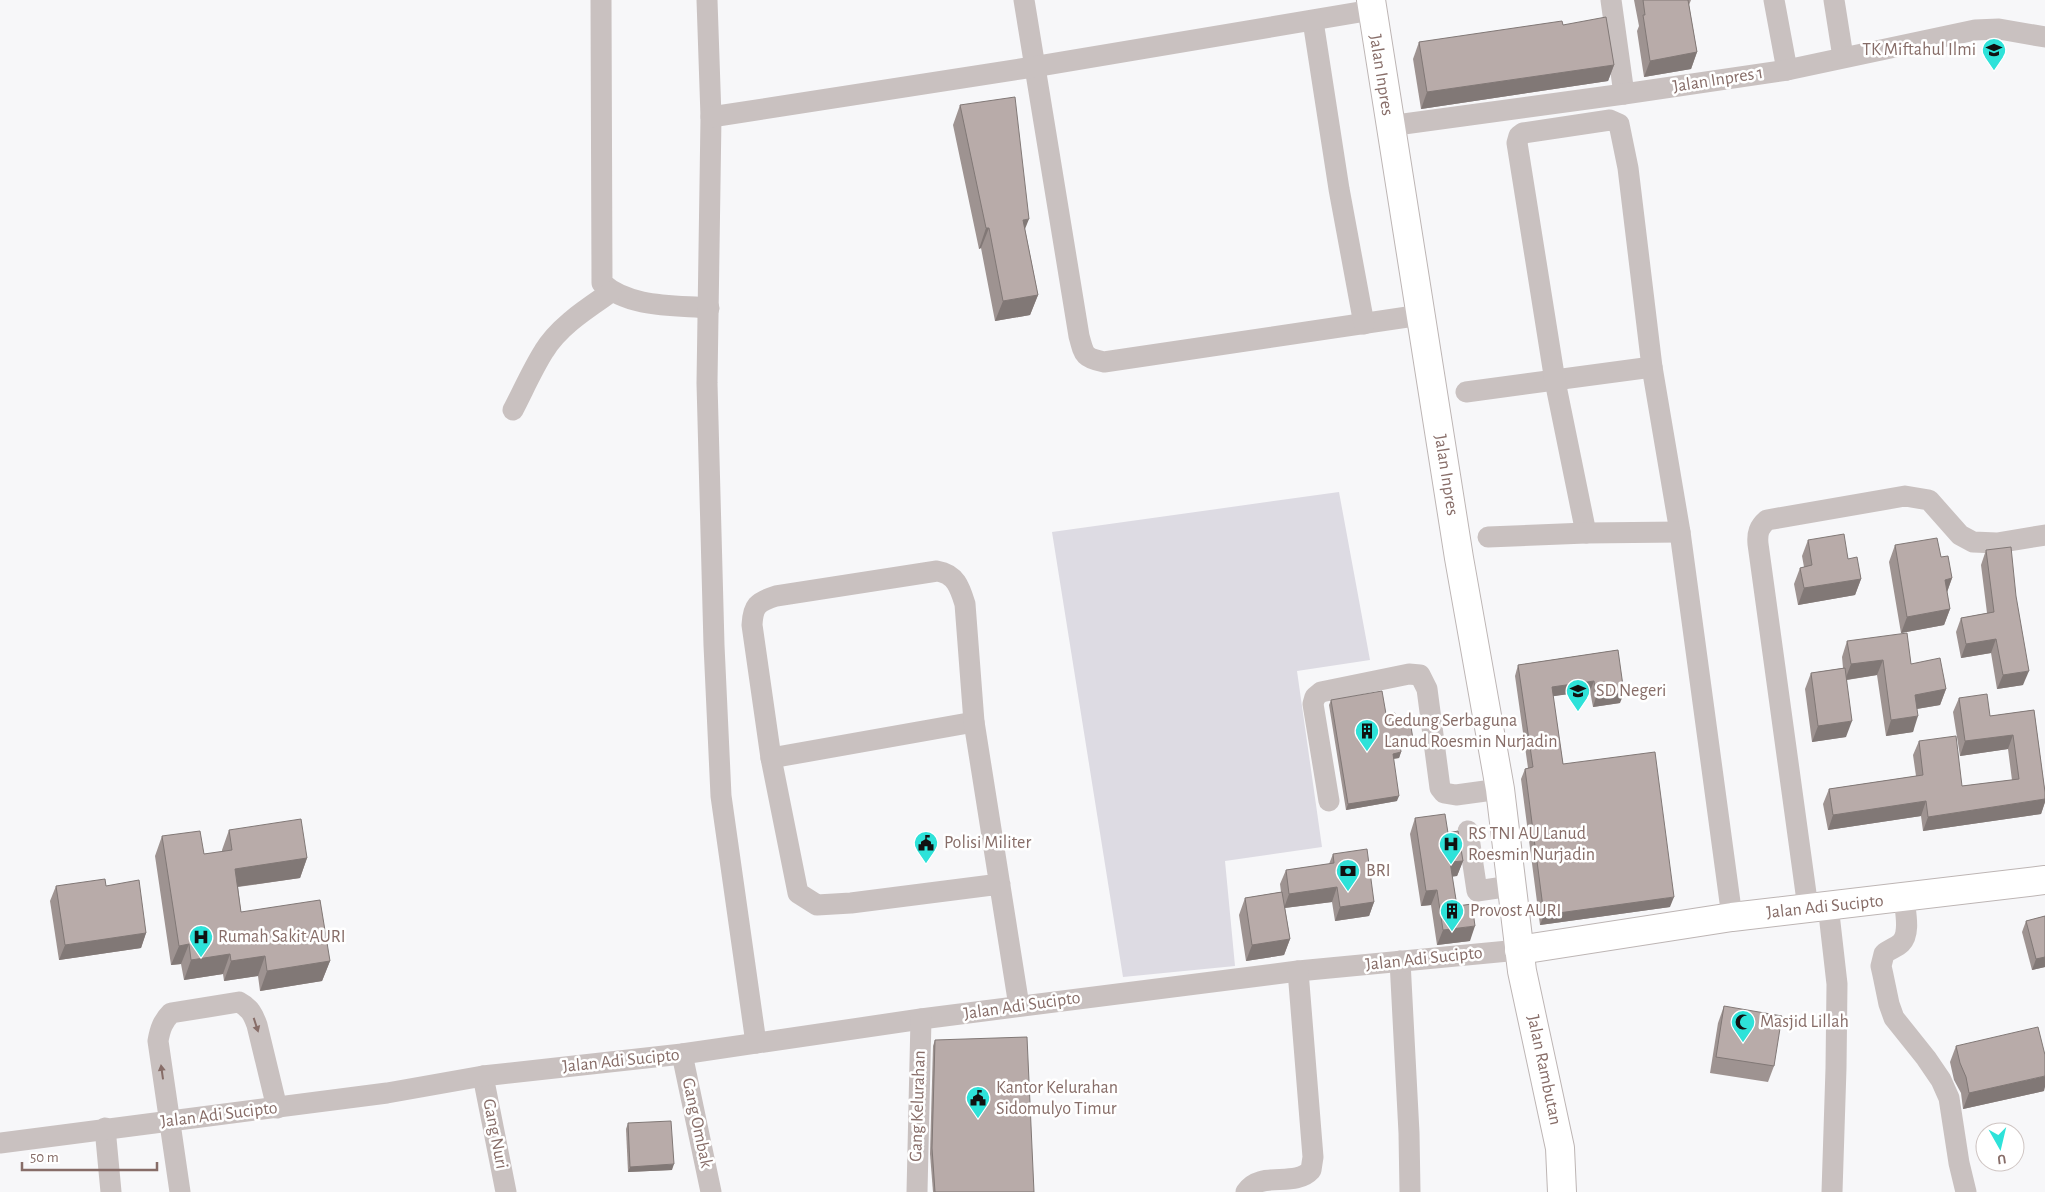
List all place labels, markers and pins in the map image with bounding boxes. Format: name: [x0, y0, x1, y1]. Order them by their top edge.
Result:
school or university icon: TK Miftahul Ilmi: [1981, 37, 2007, 71]
place label: TK Miftahul Ilmi: [1862, 41, 1976, 59]
school or university icon: SD Negeri: [1565, 678, 1591, 712]
place label: SD Negeri: [1596, 682, 1666, 700]
place label: Gedung Serbaguna Lanud Roesmin Nurjadin: [1384, 712, 1557, 751]
building icon: Gedung Serbaguna Lanud Roesmin Nurjadin: [1354, 718, 1380, 752]
place label: RS TNI AU Lanud Roesmin Nurjadin: [1468, 825, 1595, 864]
public building icon: Polisi Militer: [913, 830, 939, 864]
hospital icon: RS TNI AU Lanud Roesmin Nurjadin: [1438, 831, 1464, 865]
place label: Polisi Militer: [944, 834, 1031, 852]
bank icon: BRI: [1335, 858, 1361, 892]
place label: BRI: [1366, 862, 1390, 880]
building icon: Provost AURI: [1439, 898, 1465, 932]
place label: Provost AURI: [1470, 902, 1561, 920]
hospital icon: Rumah Sakit AURI: [188, 924, 214, 958]
place label: Rumah Sakit AURI: [218, 928, 346, 946]
mosque icon: Masjid Lillah: [1730, 1009, 1756, 1043]
place label: Masjid Lillah: [1760, 1013, 1849, 1031]
place label: Kantor Kelurahan Sidomulyo Timur: [996, 1079, 1118, 1118]
public building icon: Kantor Kelurahan Sidomulyo Timur: [965, 1085, 991, 1119]

